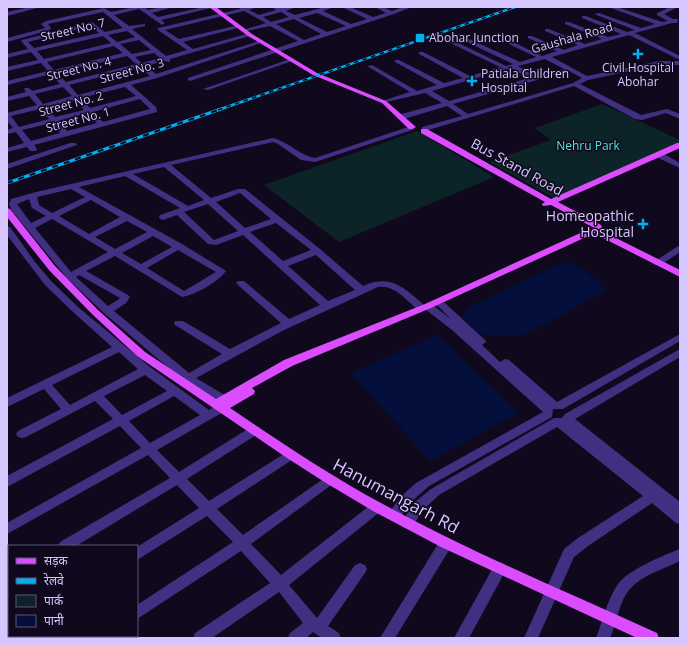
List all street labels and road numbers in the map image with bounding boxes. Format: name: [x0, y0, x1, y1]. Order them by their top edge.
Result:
street label: Street No. 7: [39, 14, 107, 45]
street label: Gaushala Road: [529, 18, 615, 57]
street label: Street No. 4: [45, 52, 113, 85]
street label: Street No. 3: [98, 54, 166, 87]
street label: Street No. 2: [37, 87, 105, 120]
street label: Street No. 1: [44, 103, 112, 136]
street label: Bus Stand Road: [468, 133, 567, 200]
street label: Hanumangarh Rd: [329, 453, 463, 539]

